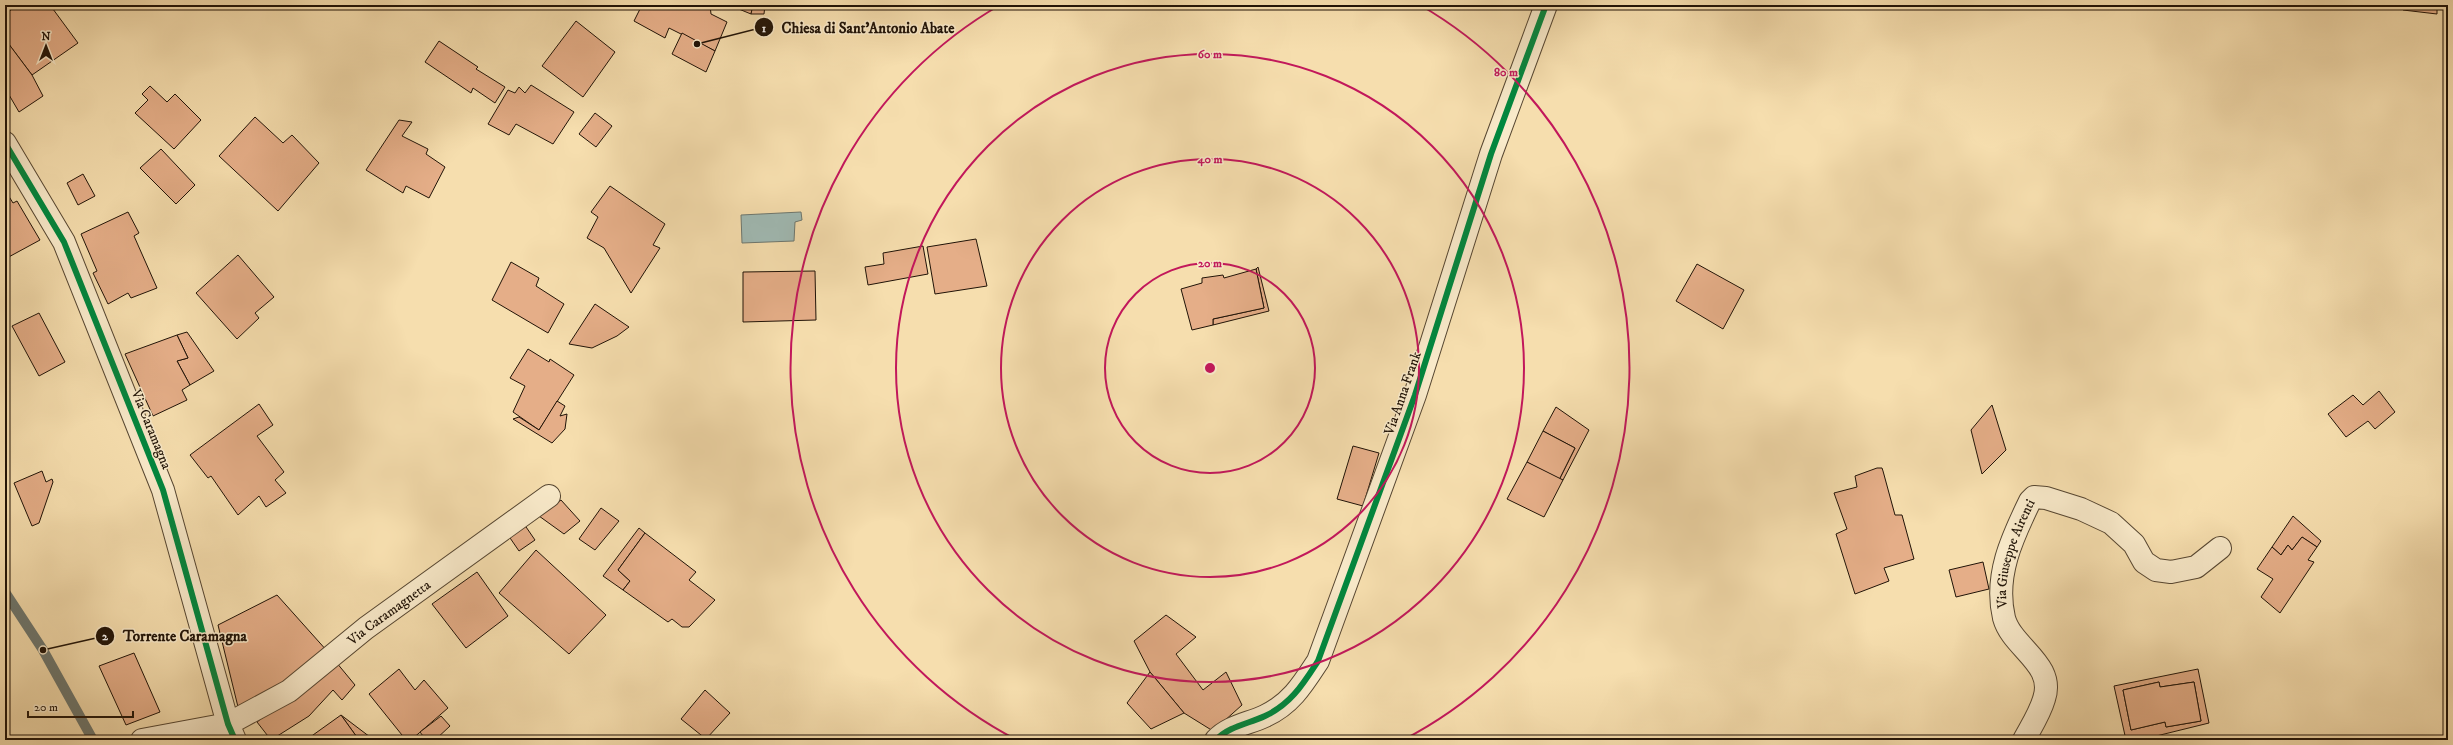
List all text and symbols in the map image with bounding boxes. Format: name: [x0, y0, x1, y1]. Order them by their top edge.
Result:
callout: Chiesa di Sant'Antonio Abate: [754, 14, 962, 41]
text: Chiesa di Sant'Antonio Abate: [782, 19, 955, 38]
text: 1: [762, 21, 767, 36]
north arrow: [26, 26, 66, 66]
text: N: [41, 30, 51, 44]
text: 60 m: [1198, 47, 1222, 62]
text: 80 m: [1494, 65, 1518, 80]
text: 40 m: [1197, 152, 1222, 167]
text: 20 m: [1198, 256, 1222, 271]
street label: Via Anna Frank: [1380, 349, 1426, 438]
centre of rings: [1203, 361, 1217, 375]
street label: Via Caramagna: [127, 386, 175, 472]
street label: Via Giuseppe Airenti: [1993, 496, 2040, 610]
street label: Via Caramagnetta: [343, 576, 435, 650]
callout: Torrente Caramagna: [95, 622, 255, 649]
text: Torrente Caramagna: [122, 627, 248, 646]
text: 2: [102, 629, 109, 644]
scale bar: [28, 693, 133, 719]
text: 20 m: [34, 700, 58, 715]

